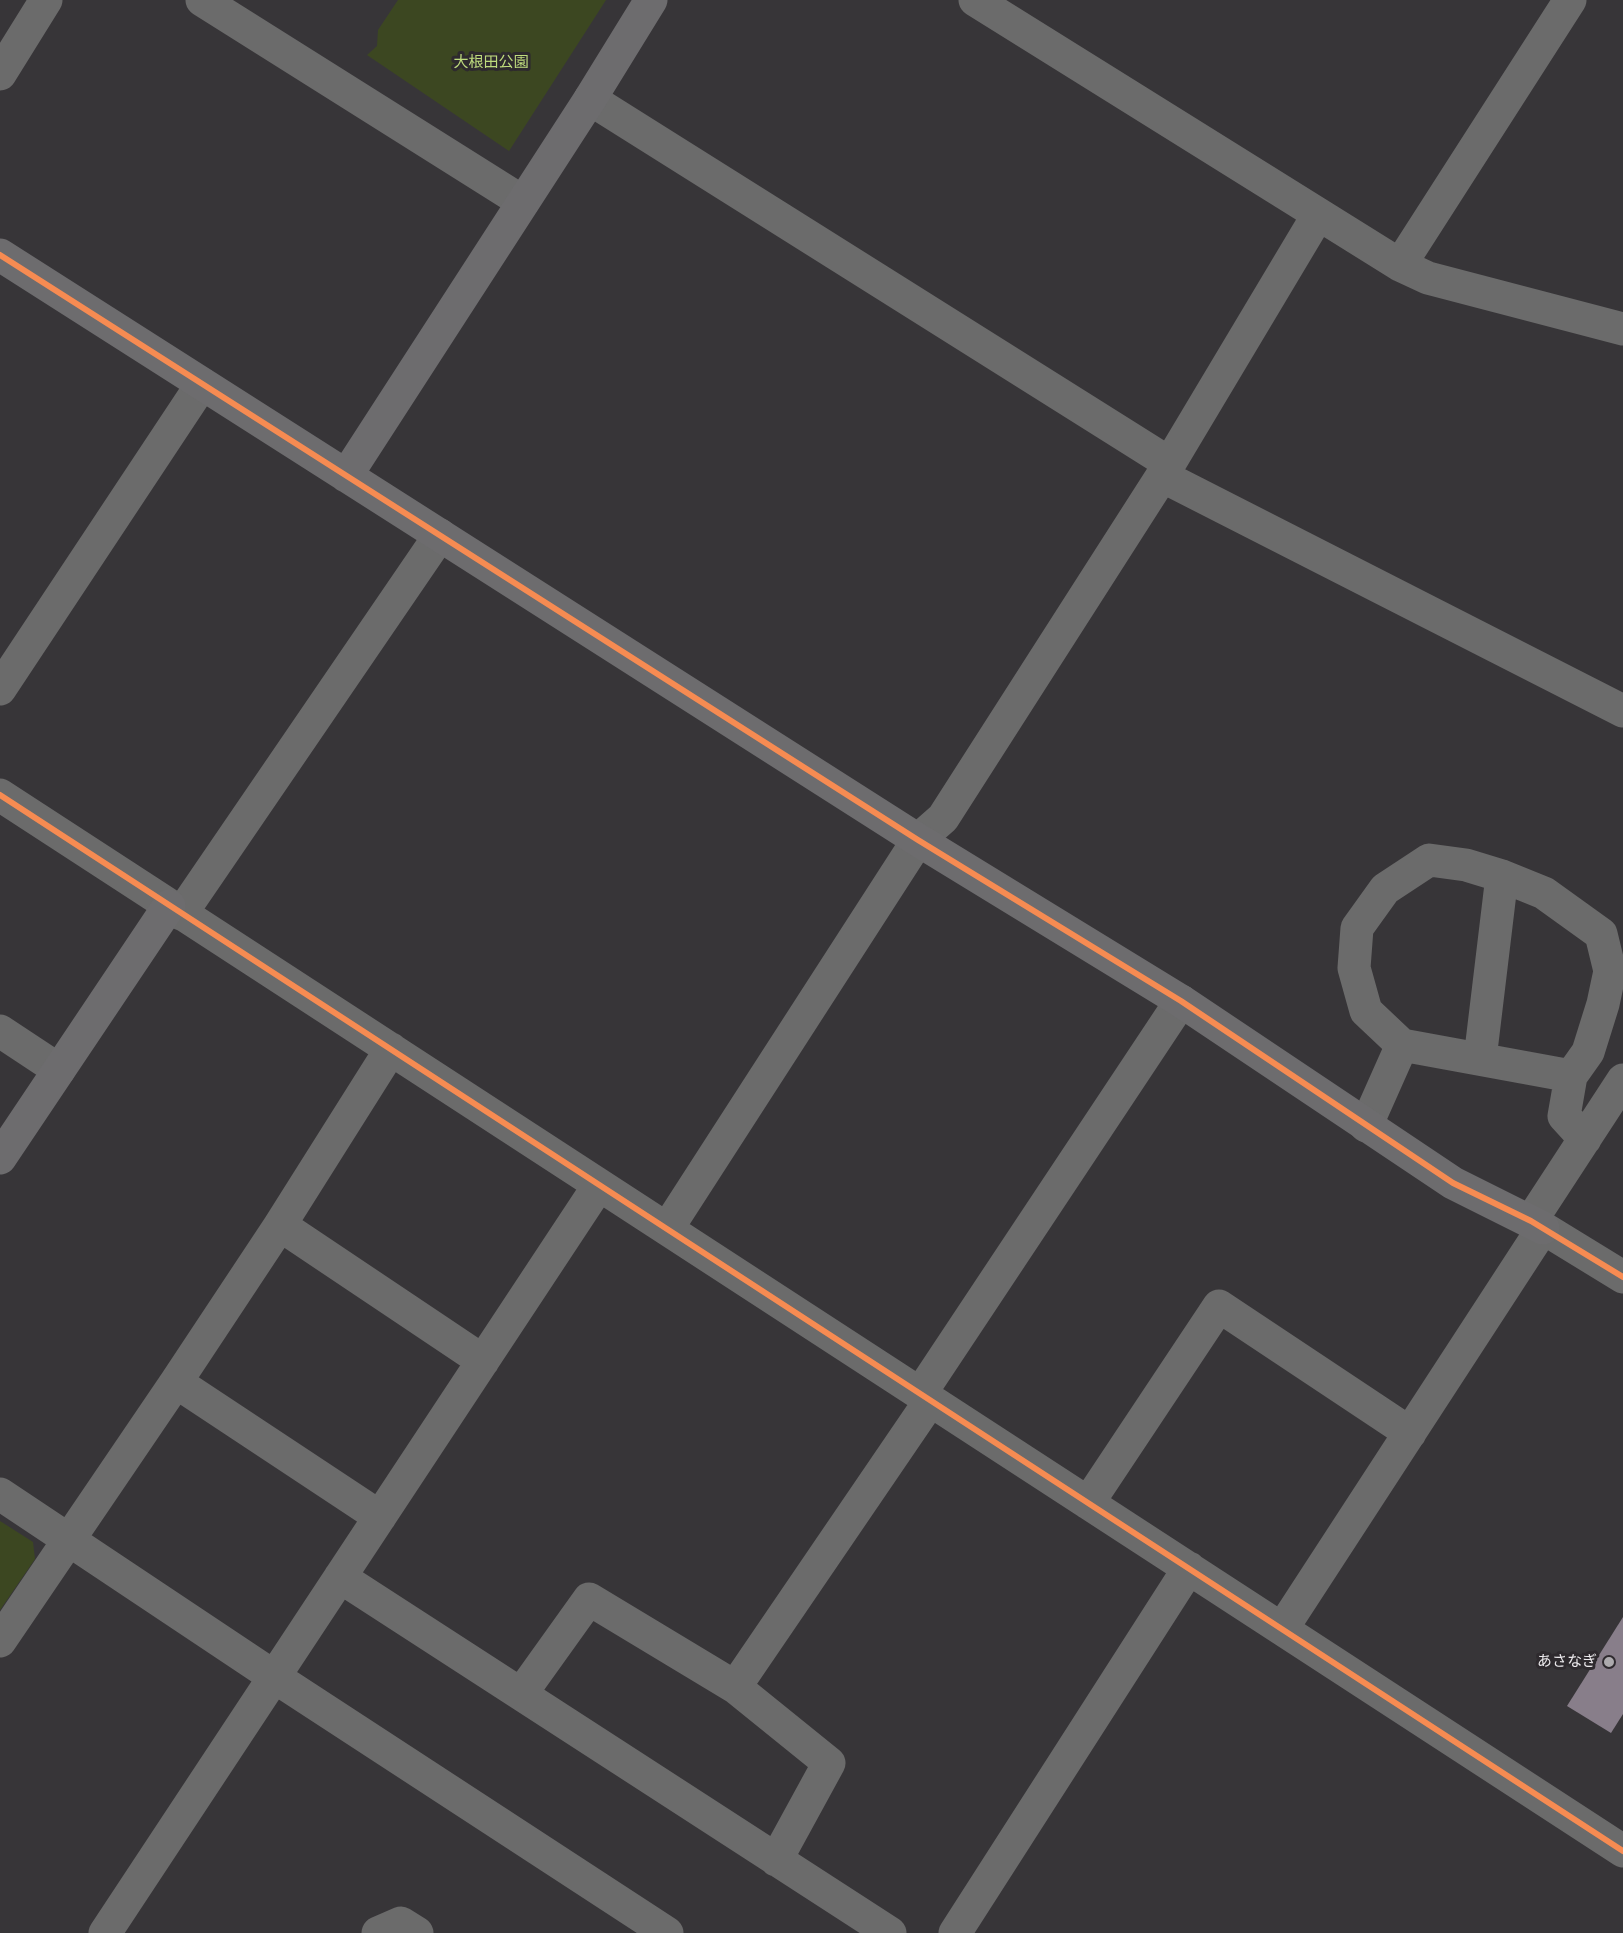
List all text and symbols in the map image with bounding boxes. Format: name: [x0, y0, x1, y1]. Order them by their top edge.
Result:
park label: 大根田公園: [454, 54, 528, 72]
place label: あさなぎ: [1537, 1653, 1597, 1671]
marker: あさなぎ: [1602, 1655, 1616, 1669]

